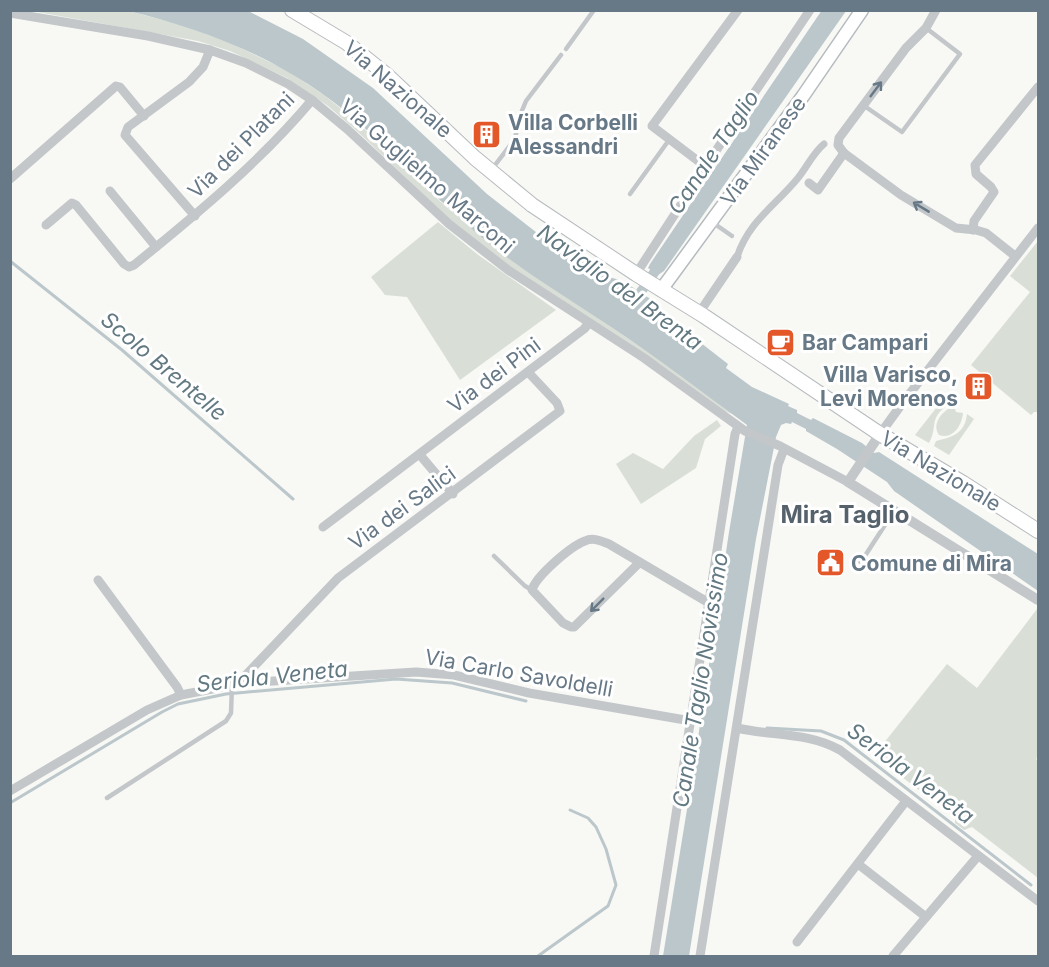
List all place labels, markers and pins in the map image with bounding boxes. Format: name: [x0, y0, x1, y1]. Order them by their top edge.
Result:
place label: Villa Corbelli Alessandri: [508, 110, 638, 159]
building icon: Villa Corbelli Alessandri: [471, 118, 503, 150]
cafe icon: Bar Campari: [765, 326, 797, 358]
place label: Bar Campari: [802, 330, 929, 355]
place label: Villa Varisco, Levi Morenos: [820, 362, 958, 411]
building icon: Villa Varisco, Levi Morenos: [963, 370, 995, 402]
public building icon: Comune di Mira: [814, 547, 846, 579]
place label: Comune di Mira: [851, 551, 1012, 576]

